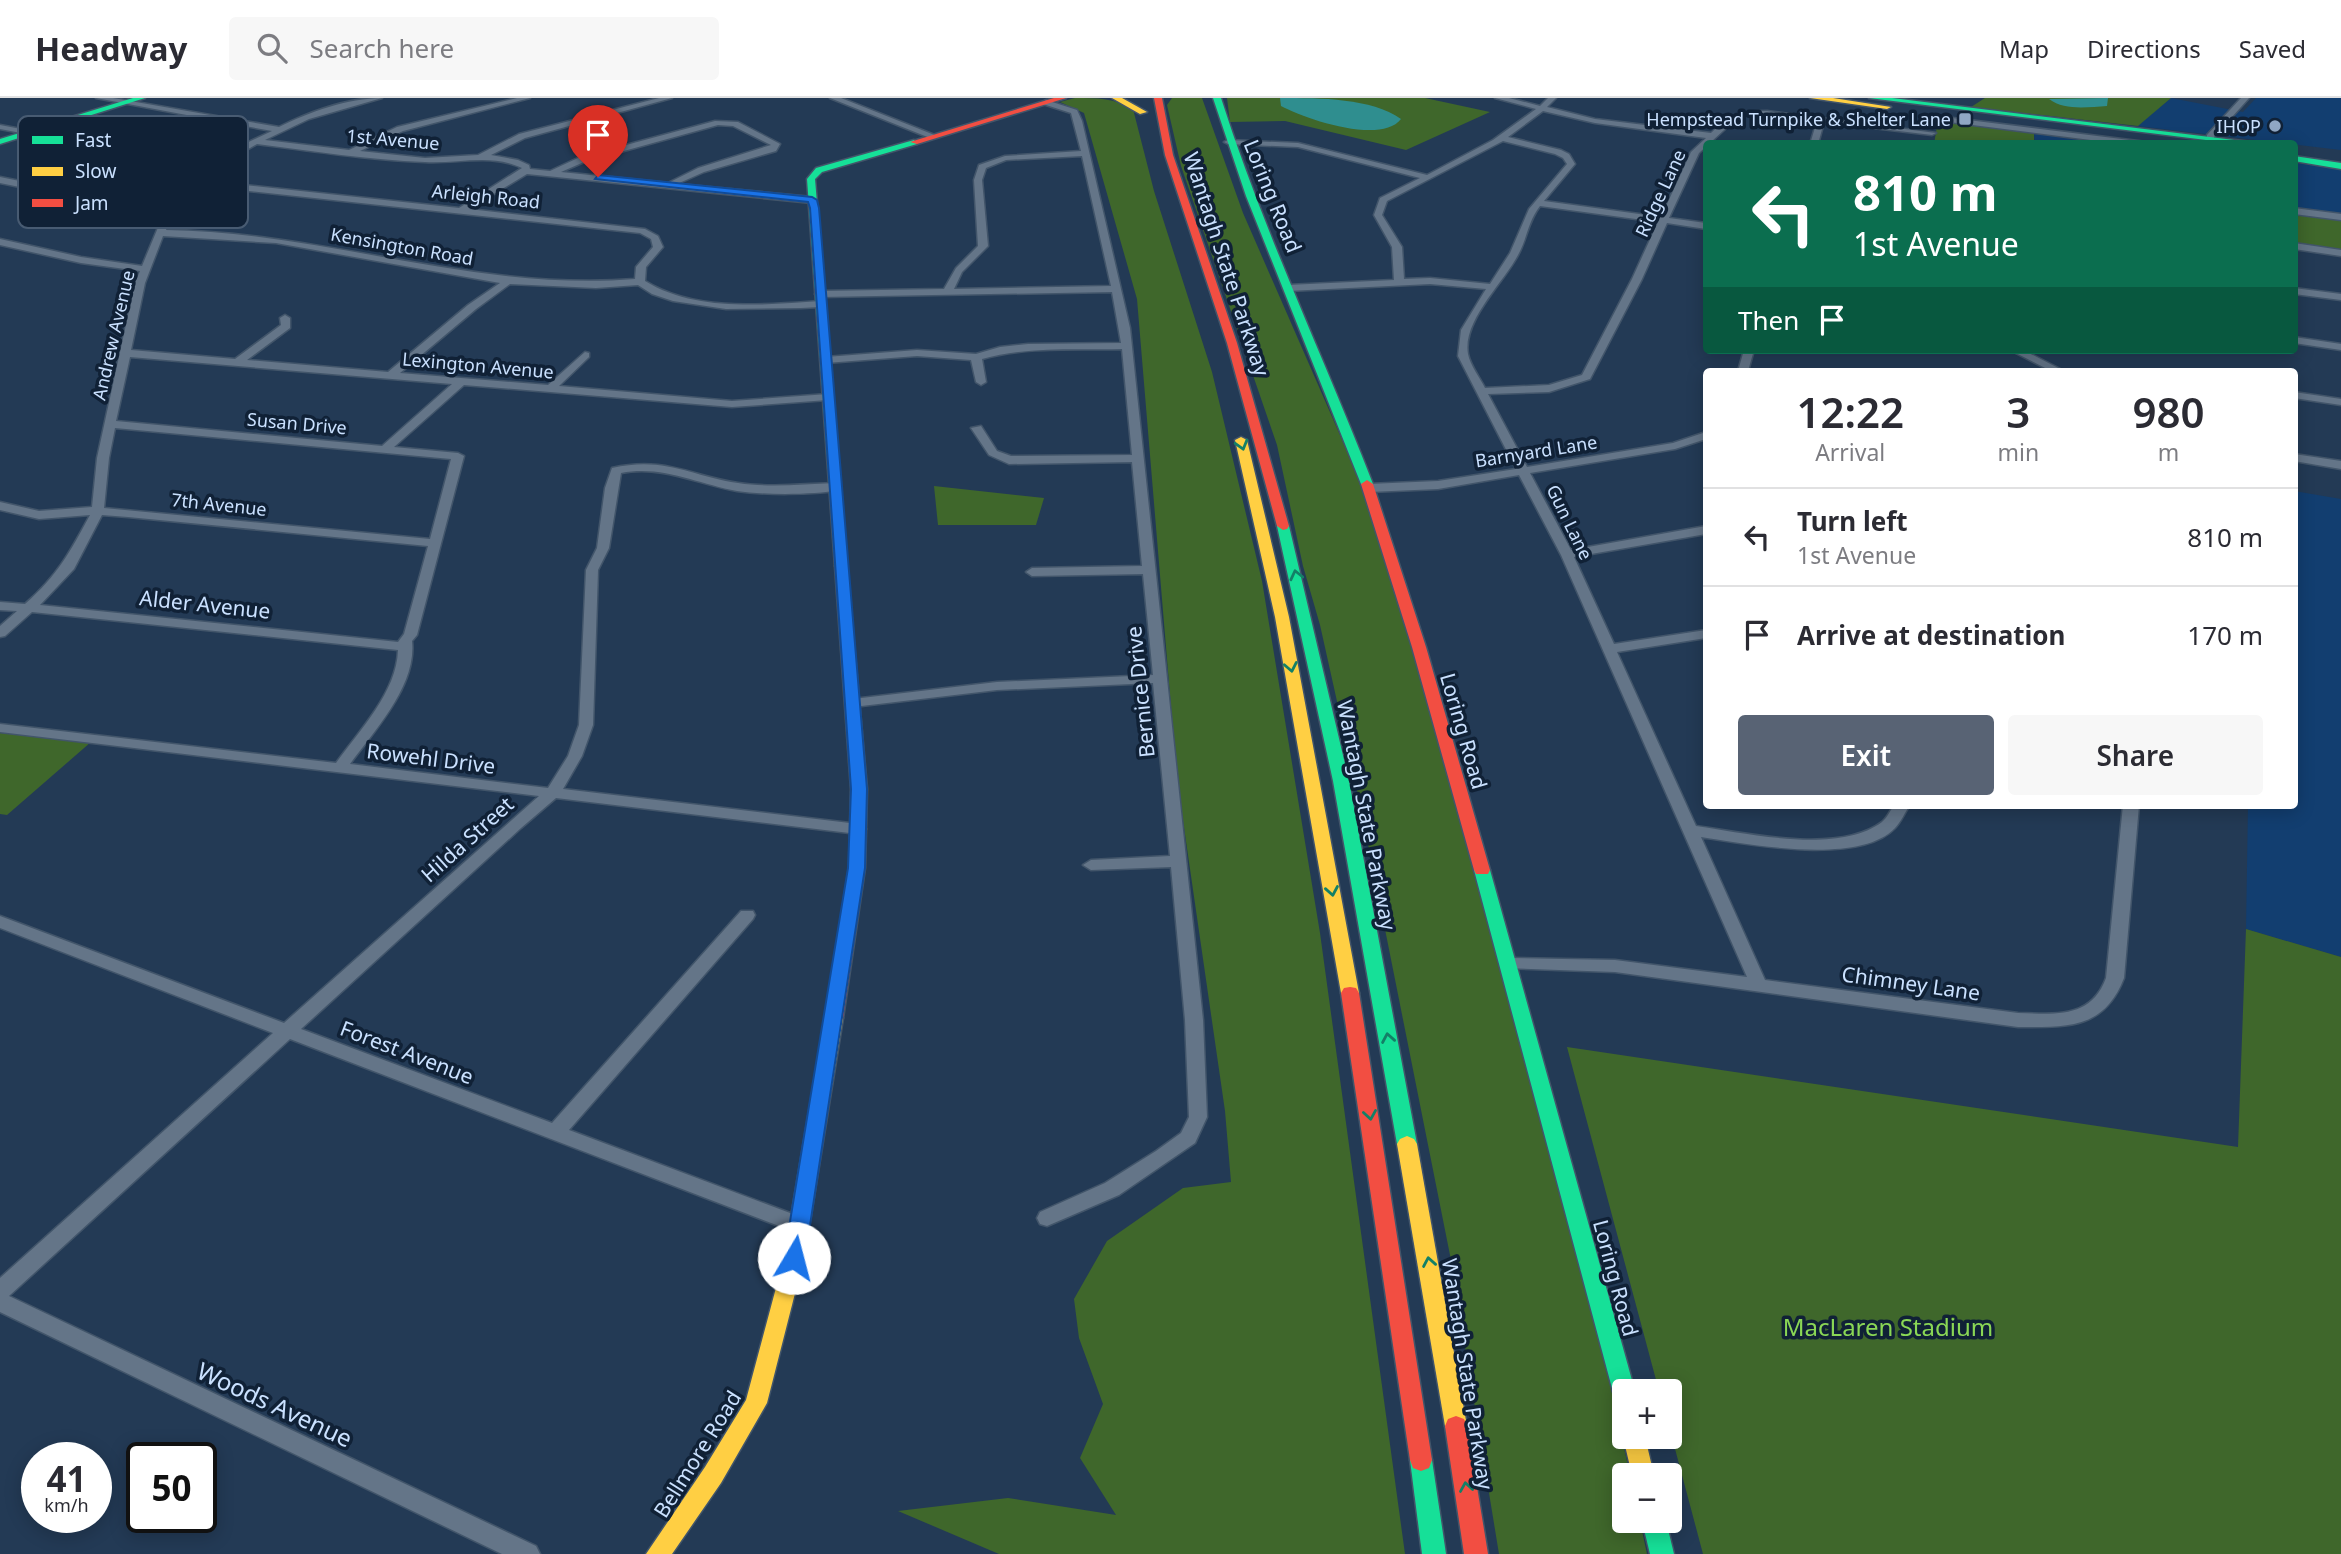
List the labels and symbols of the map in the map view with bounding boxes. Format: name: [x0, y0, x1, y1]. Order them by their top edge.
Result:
pin: [568, 105, 628, 177]
place label: Hempstead Turnpike & Shelter Lane: [1646, 107, 1951, 131]
marker: Hempstead Turnpike & Shelter Lane: [1957, 111, 1973, 127]
place label: IHOP: [2217, 114, 2261, 138]
legend: [18, 116, 248, 228]
marker: IHOP: [2267, 118, 2283, 134]
street label: 1st Avenue: [345, 123, 441, 155]
text: Fast: [75, 127, 112, 153]
street label: Loring Road: [1238, 135, 1308, 257]
street label: Ridge Lane: [1629, 146, 1691, 240]
street label: Wantagh State Parkway: [1178, 149, 1277, 380]
text: Slow: [75, 158, 116, 184]
street label: Arleigh Road: [431, 178, 541, 214]
text: Jam: [73, 190, 109, 216]
street label: Kensington Road: [329, 222, 475, 270]
street label: Andrew Avenue: [86, 268, 140, 402]
street label: Lexington Avenue: [401, 346, 555, 384]
street label: Susan Drive: [246, 407, 348, 439]
street label: Barnyard Lane: [1473, 430, 1599, 472]
one-way arrow: [1234, 439, 1248, 451]
street label: Gun Lane: [1541, 480, 1599, 564]
street label: 7th Avenue: [170, 487, 268, 521]
one-way arrow: [1290, 569, 1304, 581]
street label: Alder Avenue: [138, 583, 272, 625]
street label: Bernice Drive: [1119, 625, 1161, 759]
one-way arrow: [1283, 661, 1298, 673]
street label: Loring Road: [1434, 670, 1494, 792]
street label: Wantagh State Parkway: [1331, 698, 1403, 933]
street label: Rowehl Drive: [365, 736, 497, 780]
street label: Hilda Street: [415, 790, 519, 888]
one-way arrow: [1324, 885, 1339, 897]
street label: Chimney Lane: [1840, 959, 1982, 1007]
street label: Forest Avenue: [336, 1014, 478, 1090]
one-way arrow: [1382, 1032, 1397, 1044]
one-way arrow: [1362, 1110, 1377, 1121]
street label: Loring Road: [1587, 1217, 1645, 1339]
position arrow: [757, 1221, 831, 1295]
one-way arrow: [1422, 1256, 1437, 1268]
street label: Wantagh State Parkway: [1436, 1256, 1500, 1492]
park label: MacLaren Stadium: [1783, 1310, 1993, 1343]
street label: Woods Avenue: [192, 1354, 358, 1454]
street label: Bellmore Road: [647, 1385, 747, 1523]
speed limit sign: 50: [126, 1442, 217, 1533]
one-way arrow: [1459, 1481, 1474, 1492]

